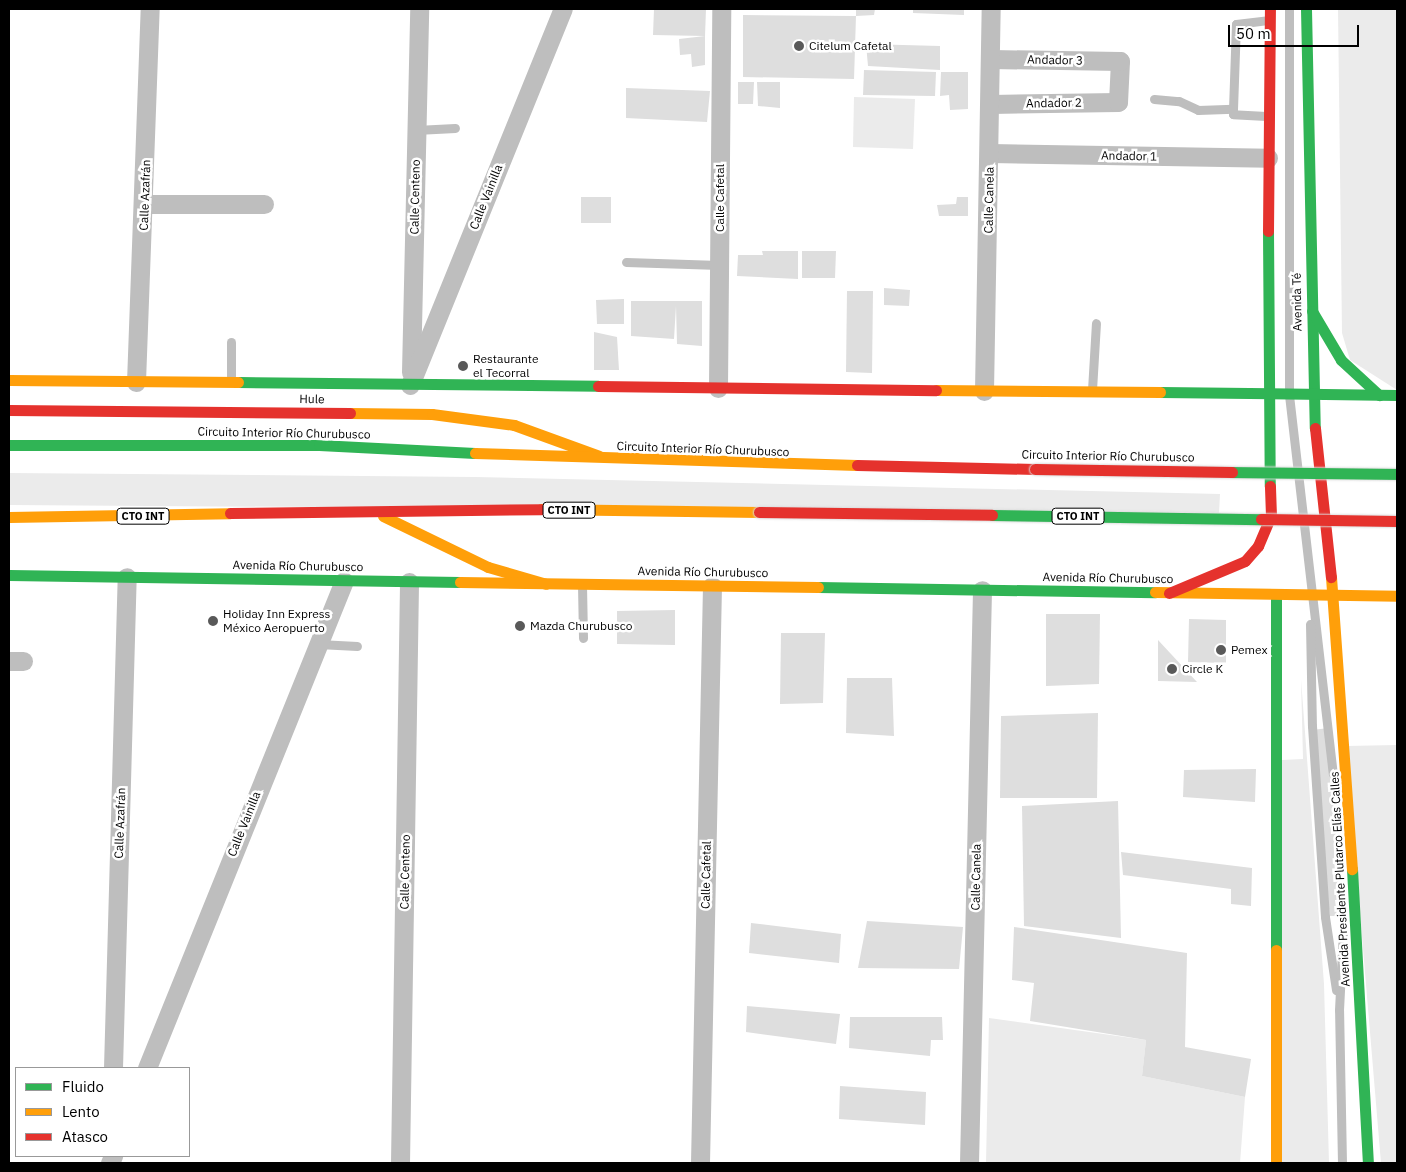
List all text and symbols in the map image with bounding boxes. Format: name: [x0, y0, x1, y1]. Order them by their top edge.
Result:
scale bar: [1231, 15, 1362, 47]
text: 50 m: [1236, 24, 1271, 43]
place label: Citelum Cafetal: [809, 39, 892, 53]
marker: Citelum Cafetal: [793, 40, 805, 52]
street label: Andador 3: [1027, 52, 1083, 68]
street label: Andador 2: [1026, 95, 1082, 111]
street label: Andador 1: [1101, 148, 1157, 164]
street label: Calle Azafrán: [137, 159, 153, 231]
street label: Calle Centeno: [407, 159, 423, 235]
street label: Calle Vainilla: [466, 162, 506, 232]
street label: Calle Cafetal: [713, 164, 727, 232]
street label: Calle Canela: [981, 167, 997, 233]
street label: Avenida Té: [1289, 273, 1305, 331]
place label: Restaurante el Tecorral: [473, 352, 539, 380]
marker: Restaurante el Tecorral: [457, 360, 469, 372]
street label: Hule: [299, 392, 325, 406]
street label: Circuito Interior Río Churubusco: [197, 424, 371, 442]
street label: Circuito Interior Río Churubusco: [616, 439, 790, 459]
street label: Circuito Interior Río Churubusco: [1021, 447, 1195, 465]
road number: CTO INT: [542, 502, 596, 518]
road number: CTO INT: [116, 508, 170, 524]
road number: CTO INT: [1050, 508, 1106, 524]
street label: Avenida Río Churubusco: [233, 558, 363, 574]
street label: Avenida Río Churubusco: [638, 564, 768, 580]
street label: Avenida Río Churubusco: [1043, 570, 1173, 586]
place label: Holiday Inn Express México Aeropuerto: [223, 607, 330, 635]
marker: Holiday Inn Express México Aeropuerto: [207, 615, 219, 627]
place label: Mazda Churubusco: [530, 619, 632, 633]
marker: Mazda Churubusco: [514, 620, 526, 632]
place label: Pemex: [1231, 643, 1268, 657]
marker: Pemex: [1215, 644, 1227, 656]
place label: Circle K: [1182, 662, 1223, 676]
marker: Circle K: [1166, 663, 1178, 675]
street label: Avenida Presidente Plutarco Elías Calles: [1327, 771, 1353, 987]
street label: Calle Azafrán: [112, 787, 128, 859]
street label: Calle Vainilla: [224, 789, 264, 859]
street label: Calle Centeno: [397, 834, 413, 910]
street label: Calle Cafetal: [698, 841, 714, 909]
street label: Calle Canela: [968, 844, 984, 910]
legend: [15, 1067, 190, 1157]
text: Fluido: [62, 1077, 104, 1096]
text: Lento: [62, 1102, 100, 1121]
text: Atasco: [62, 1127, 108, 1146]

